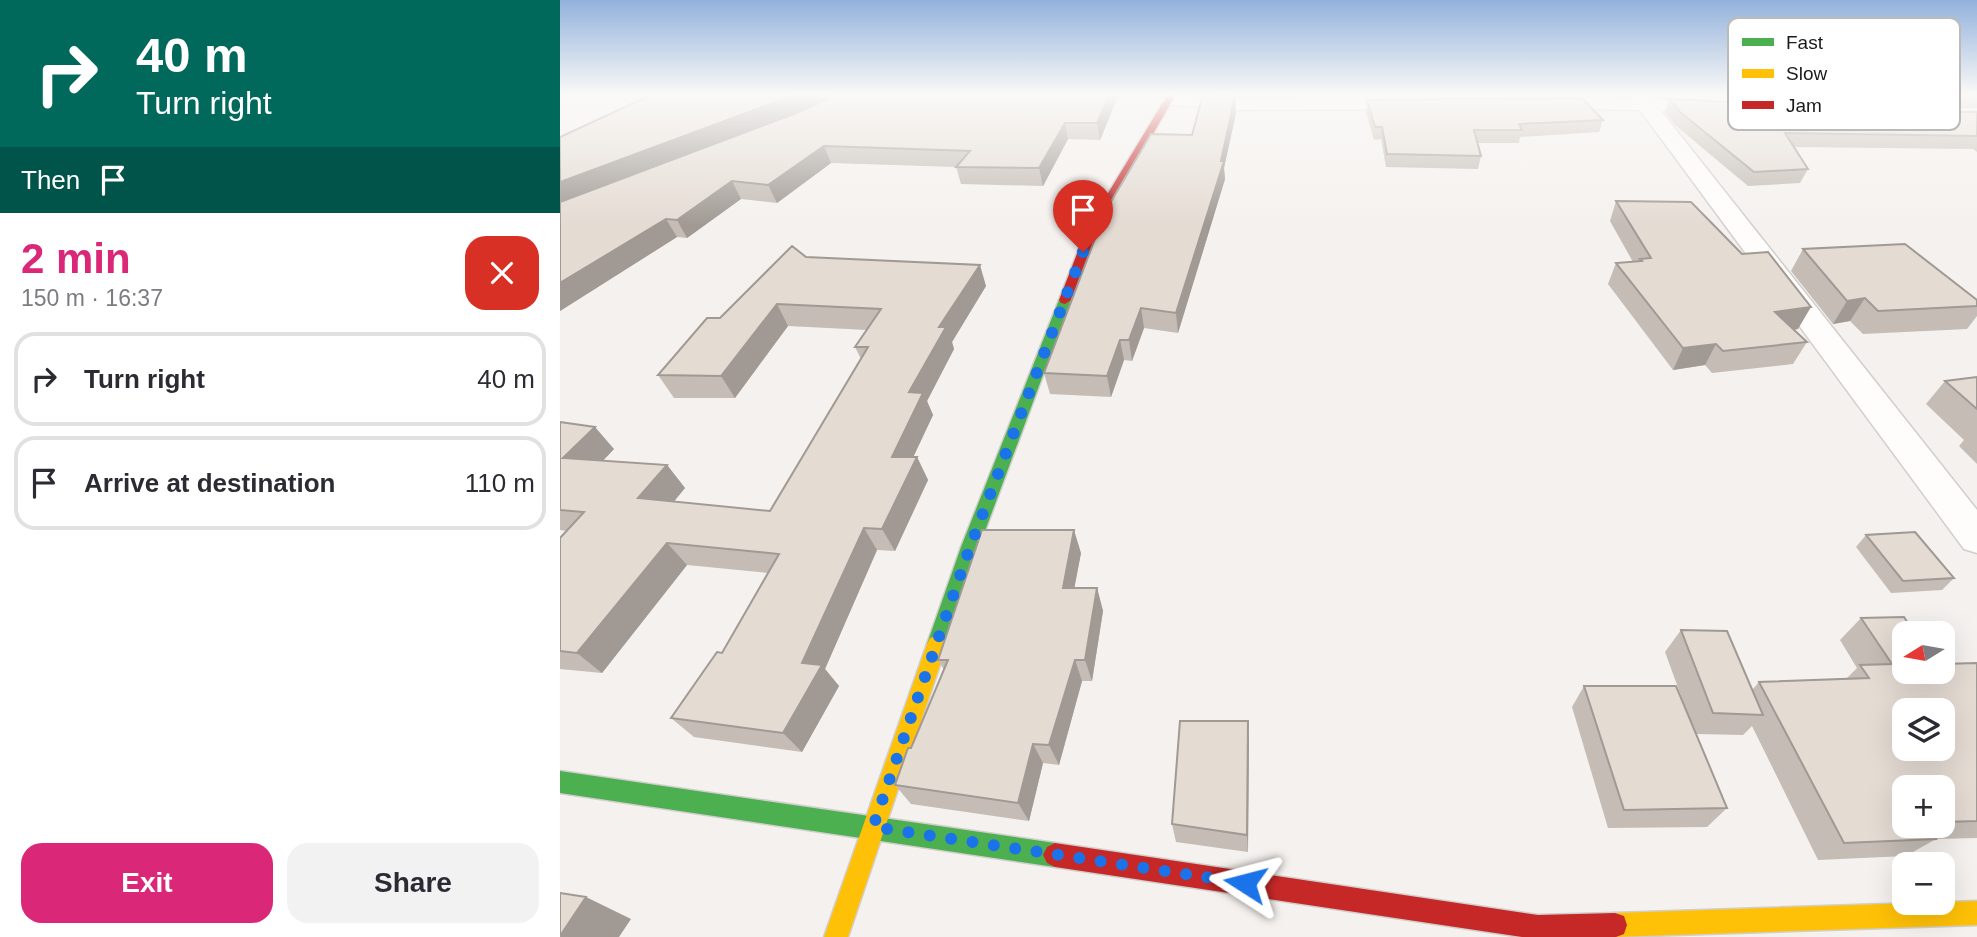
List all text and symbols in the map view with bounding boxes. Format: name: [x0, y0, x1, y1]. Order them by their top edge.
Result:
legend: [1728, 18, 1960, 130]
icon: right: [21, 28, 112, 119]
text: 40 m: [136, 28, 248, 82]
text: Fast: [1786, 32, 1824, 53]
text: Slow: [1786, 63, 1827, 84]
text: Turn right: [136, 85, 272, 121]
text: Jam: [1786, 95, 1822, 116]
icon: arrive: [94, 161, 132, 199]
text: Then: [21, 165, 80, 195]
pin: [1053, 180, 1113, 252]
icon: arrive: [1064, 191, 1102, 229]
text: 2 min: [21, 235, 131, 282]
button: close: [465, 236, 539, 310]
text: 150 m · 16:37: [21, 285, 163, 311]
icon: right: [25, 360, 63, 398]
text: Turn right: [84, 364, 205, 394]
text: 40 m: [477, 364, 535, 394]
icon: arrive: [25, 464, 63, 502]
text: Arrive at destination: [84, 468, 335, 498]
text: 110 m: [465, 468, 535, 498]
north arrow: [1892, 621, 1955, 684]
map controls: [1892, 621, 1955, 915]
button: layers: [1892, 698, 1955, 761]
button: +: [1892, 775, 1955, 838]
button: Exit: [21, 843, 273, 923]
button: Share: [287, 843, 539, 923]
position arrow: [1208, 846, 1282, 920]
button: −: [1892, 852, 1955, 915]

